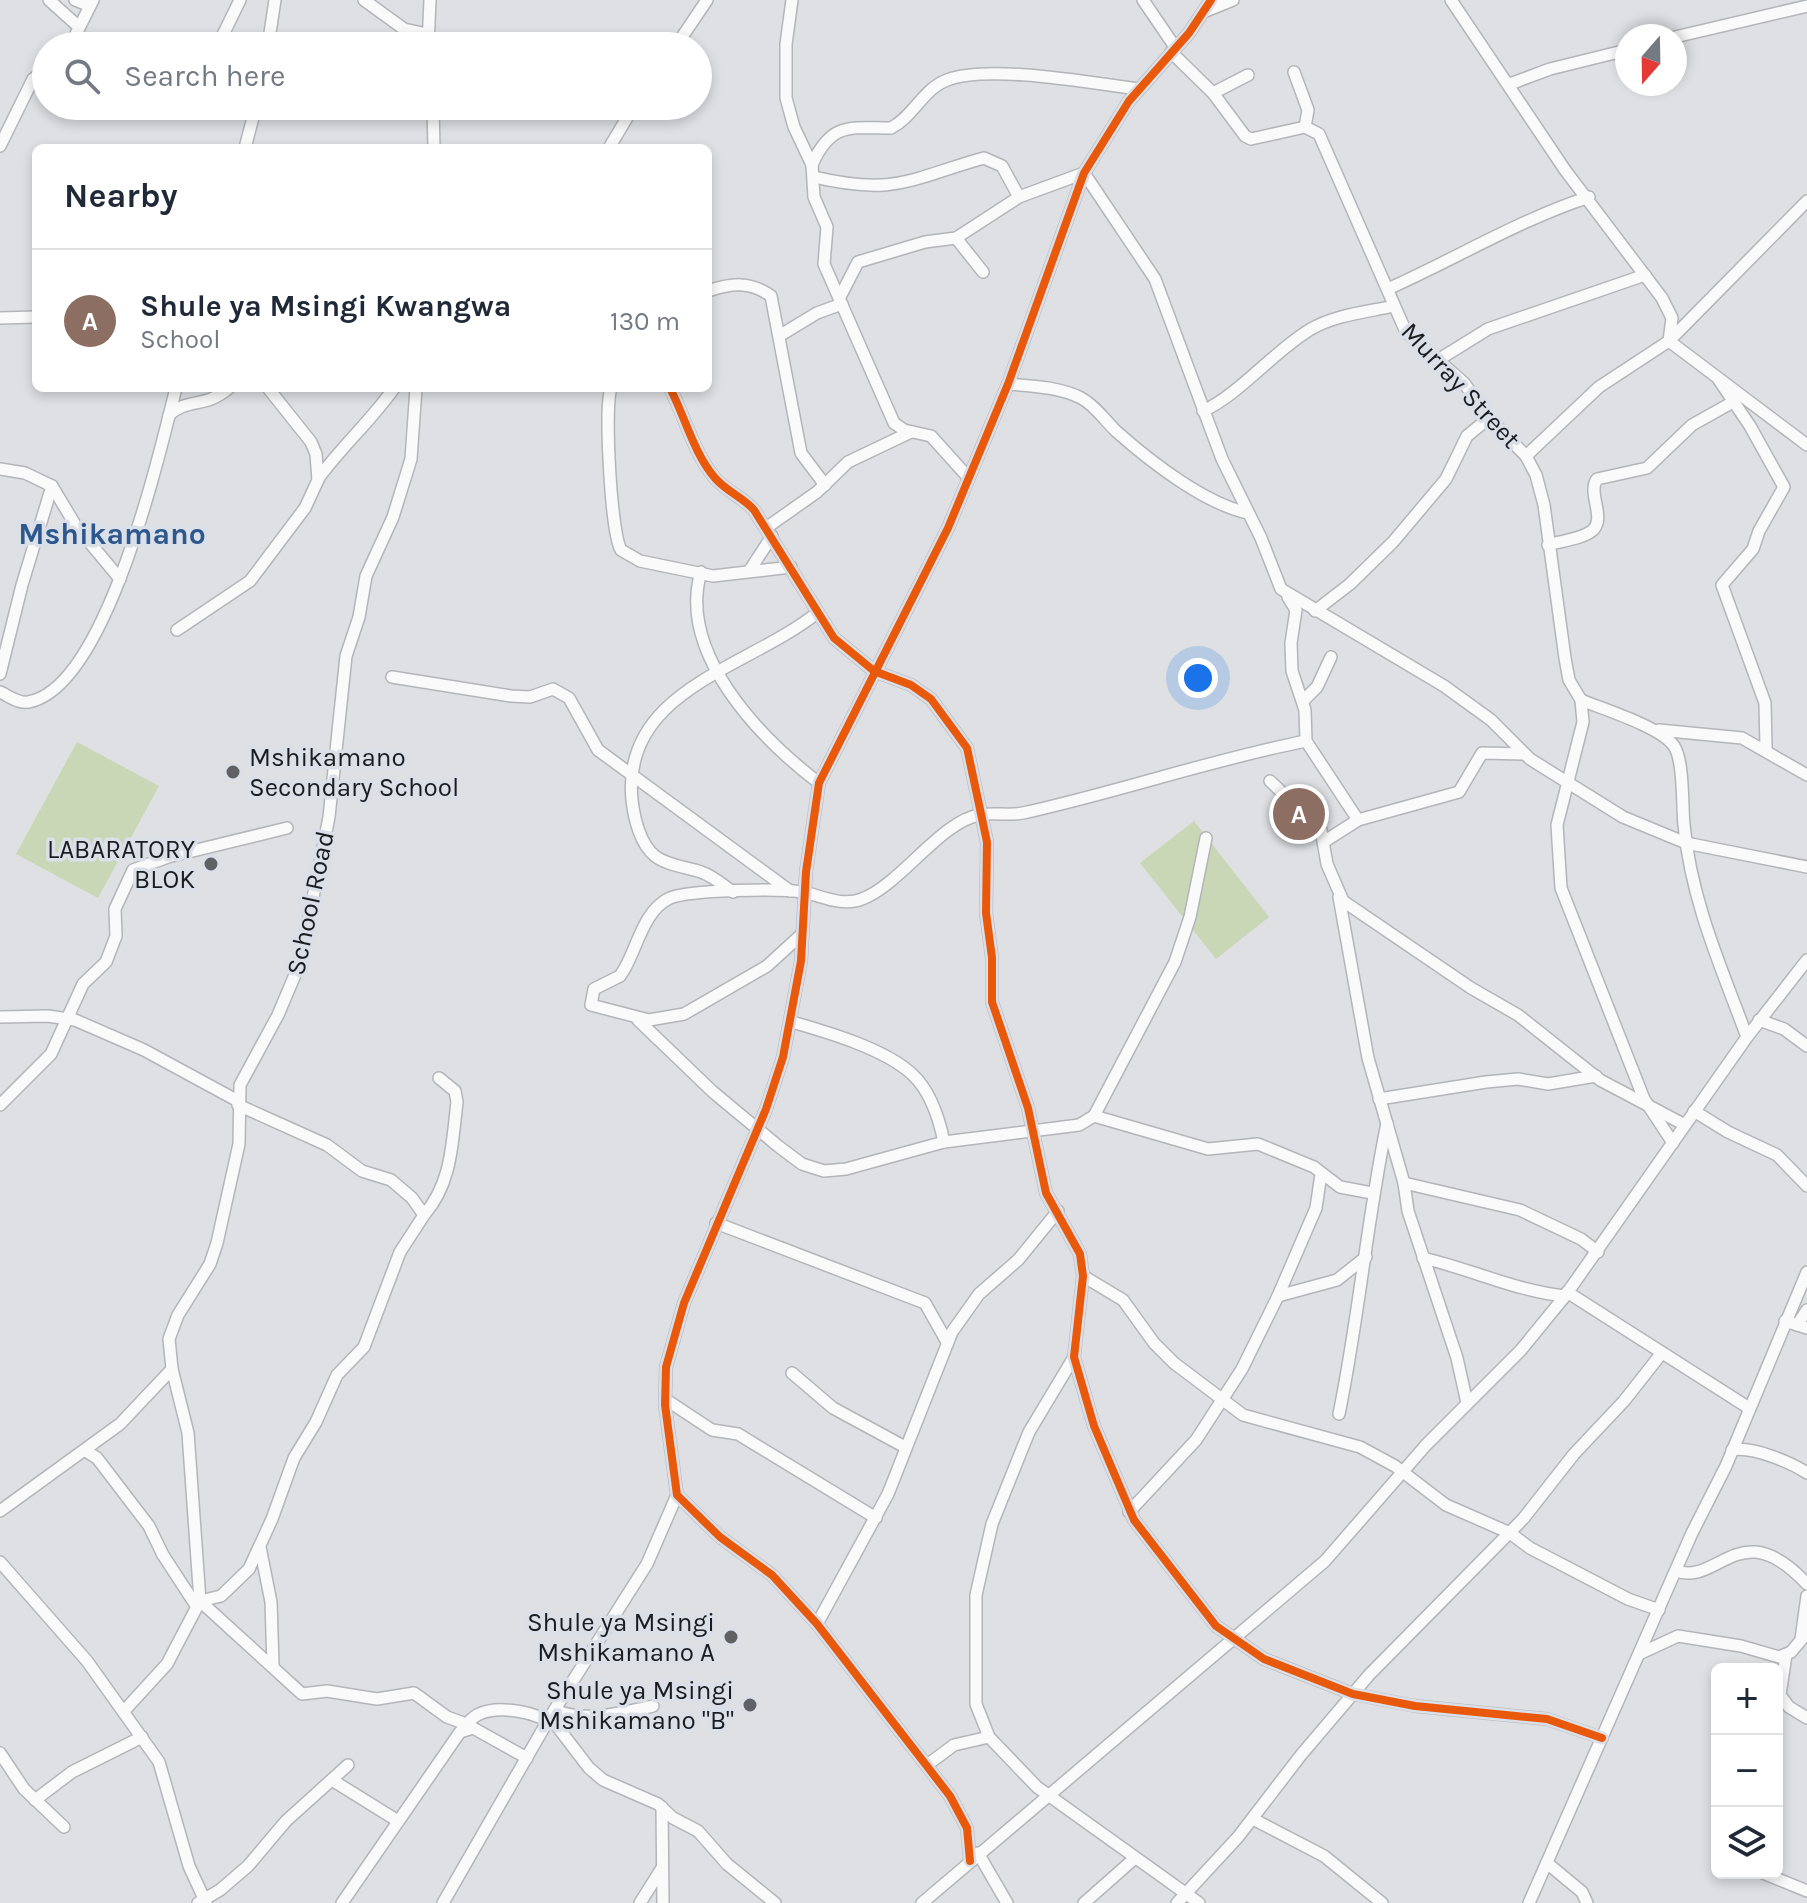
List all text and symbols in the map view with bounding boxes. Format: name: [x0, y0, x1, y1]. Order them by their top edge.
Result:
north arrow: [1615, 24, 1687, 96]
search box: [32, 32, 712, 120]
icon: search: [60, 54, 104, 98]
text: Search here: [124, 58, 285, 94]
text: Nearby: [64, 176, 178, 216]
text: Shule ya Msingi Kwangwa: [140, 288, 511, 324]
text: A: [82, 306, 98, 337]
text: 130 m: [610, 306, 680, 337]
street label: Murray Street: [1395, 316, 1527, 455]
text: School: [140, 324, 221, 355]
district label: Mshikamano: [18, 516, 206, 552]
your location: [1178, 658, 1218, 698]
place label: Mshikamano Secondary School: [249, 742, 459, 803]
marker: Mshikamano Secondary School: [224, 763, 242, 781]
pin: A: [1273, 784, 1325, 844]
street label: School Road: [280, 828, 341, 978]
place label: LABARATORY BLOK: [47, 834, 196, 895]
marker: LABARATORY BLOK: [202, 855, 220, 873]
place label: Shule ya Msingi Mshikamano A: [527, 1607, 715, 1668]
marker: Shule ya Msingi Mshikamano A: [722, 1628, 740, 1646]
map controls: [1711, 1663, 1783, 1879]
button: +: [1711, 1663, 1783, 1735]
place label: Shule ya Msingi Mshikamano "B": [539, 1675, 734, 1736]
marker: Shule ya Msingi Mshikamano "B": [741, 1696, 759, 1714]
button: −: [1711, 1735, 1783, 1807]
button: layers: [1711, 1807, 1783, 1879]

